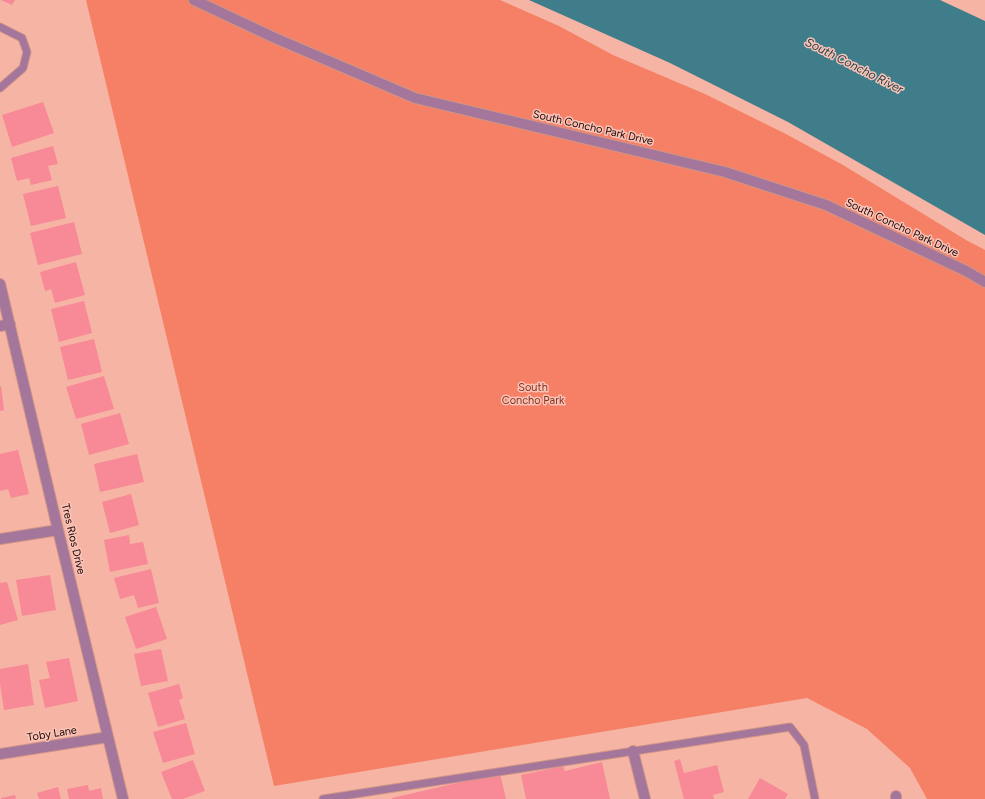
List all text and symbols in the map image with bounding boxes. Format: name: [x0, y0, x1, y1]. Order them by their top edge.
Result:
water label: South Concho River: [803, 35, 905, 97]
street label: South Concho Park Drive: [532, 108, 654, 148]
street label: South Concho Park Drive: [843, 196, 961, 260]
park label: South Concho Park: [502, 381, 564, 407]
street label: Tres Rios Drive: [58, 502, 88, 576]
street label: Toby Lane: [26, 724, 78, 744]

